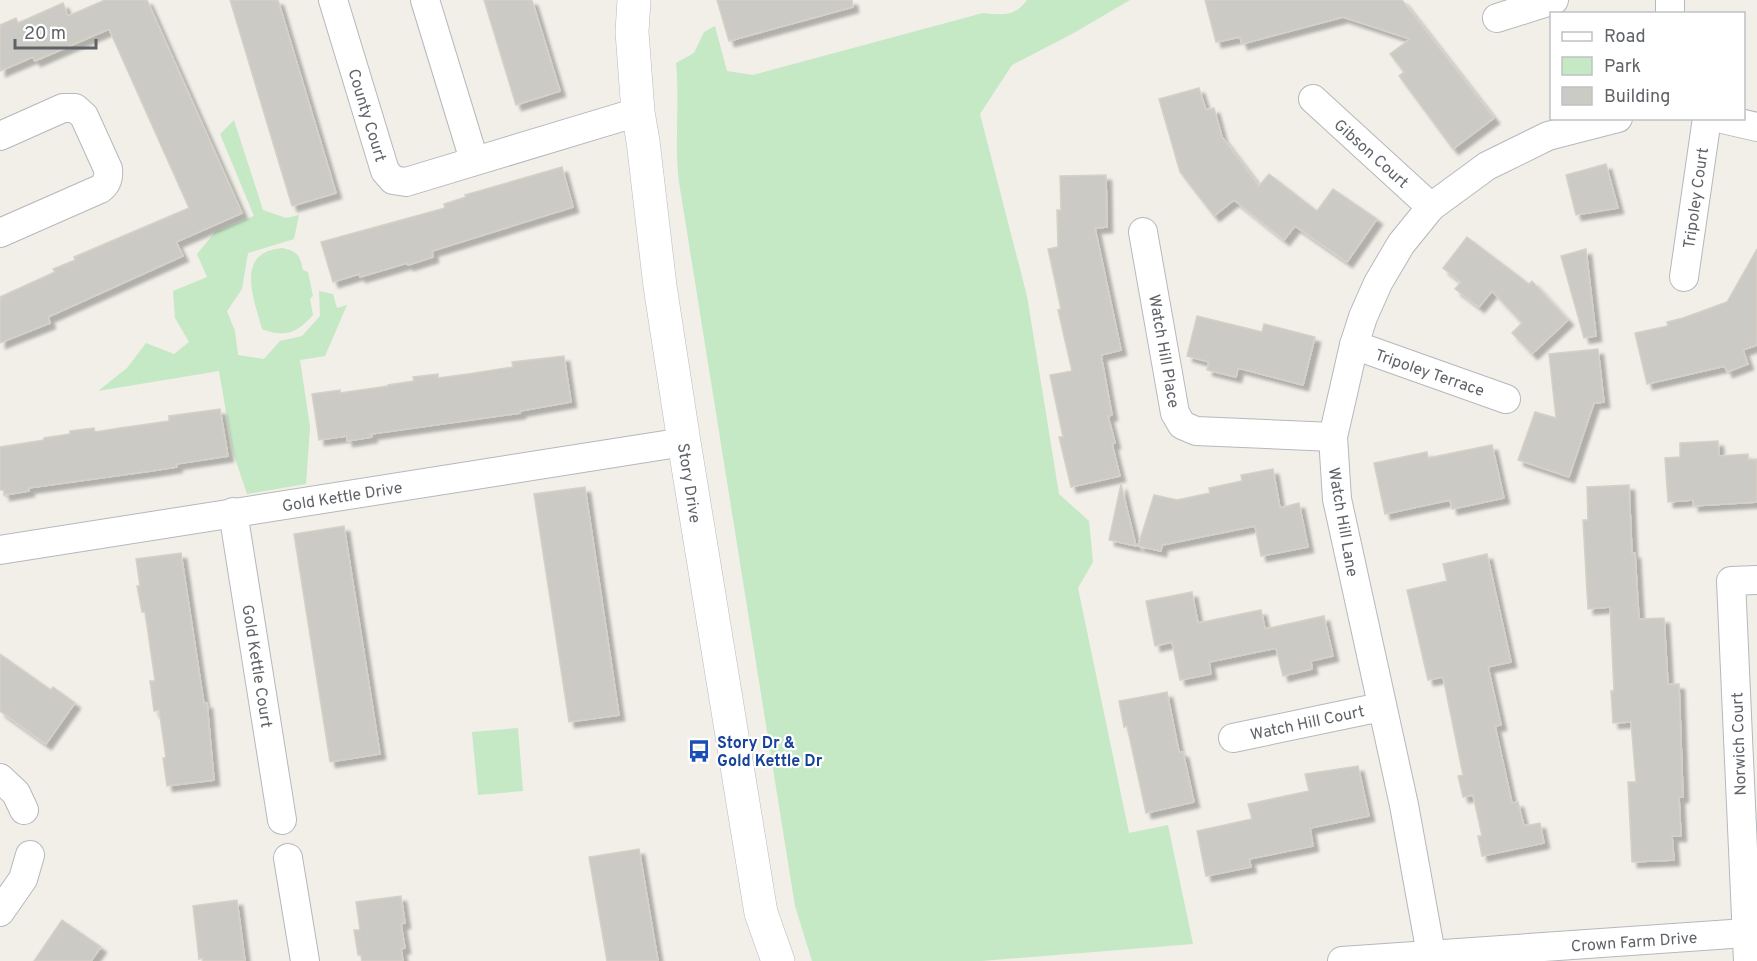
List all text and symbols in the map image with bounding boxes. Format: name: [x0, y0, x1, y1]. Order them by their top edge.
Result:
scale bar: [15, 12, 96, 50]
legend: [1550, 12, 1745, 120]
text: 20 m: [24, 23, 66, 46]
text: Road: [1604, 26, 1646, 49]
text: Park: [1604, 56, 1641, 79]
street label: County Court: [342, 67, 390, 165]
text: Building: [1604, 86, 1670, 109]
street label: Gibson Court: [1329, 116, 1412, 193]
street label: Tripoley Court: [1680, 146, 1714, 250]
street label: Watch Hill Place: [1143, 293, 1183, 410]
street label: Tripoley Terrace: [1372, 346, 1487, 402]
street label: Story Drive: [672, 442, 704, 525]
street label: Watch Hill Lane: [1323, 466, 1361, 579]
street label: Gold Kettle Drive: [281, 479, 404, 517]
street label: Gold Kettle Court: [236, 603, 276, 729]
street label: Norwich Court: [1728, 692, 1752, 796]
street label: Watch Hill Court: [1248, 702, 1366, 746]
place label: Story Dr & Gold Kettle Dr: [717, 734, 823, 772]
bus stop icon: Story Dr & Gold Kettle Dr: [686, 738, 712, 764]
street label: Crown Farm Drive: [1570, 929, 1698, 957]

